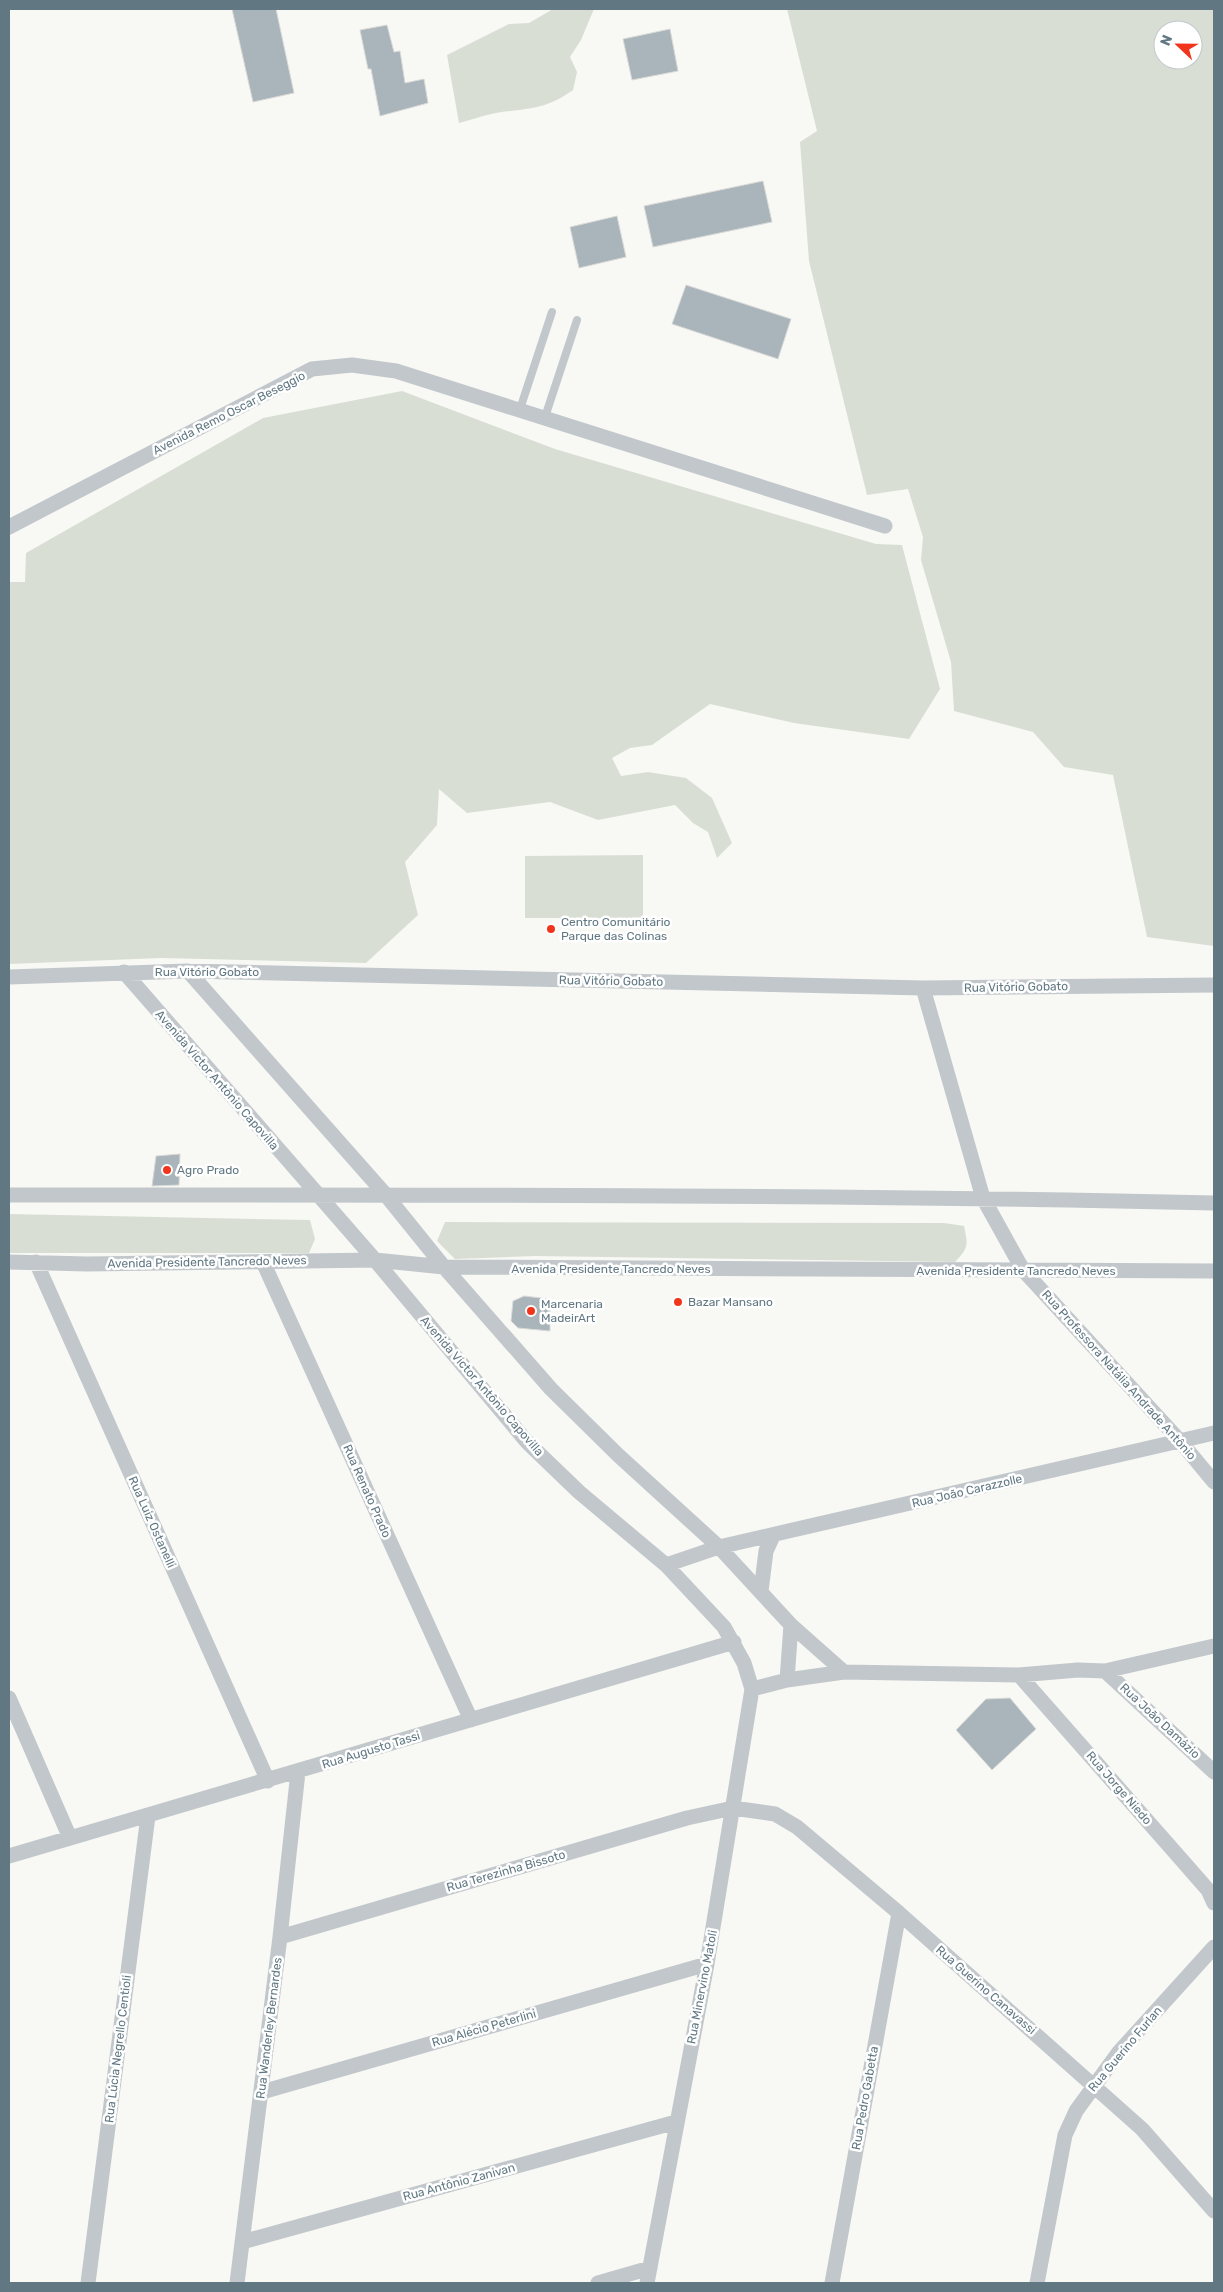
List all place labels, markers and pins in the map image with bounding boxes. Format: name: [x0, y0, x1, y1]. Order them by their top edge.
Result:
place label: Centro Comunitário Parque das Colinas: [561, 915, 671, 943]
marker: Centro Comunitário Parque das Colinas: [545, 923, 557, 935]
place label: Agro Prado: [177, 1163, 239, 1177]
marker: Agro Prado: [161, 1164, 173, 1176]
place label: Bazar Mansano: [688, 1295, 773, 1309]
marker: Bazar Mansano: [672, 1296, 684, 1308]
place label: Marcenaria MadeirArt: [541, 1297, 603, 1325]
marker: Marcenaria MadeirArt: [525, 1305, 537, 1317]

